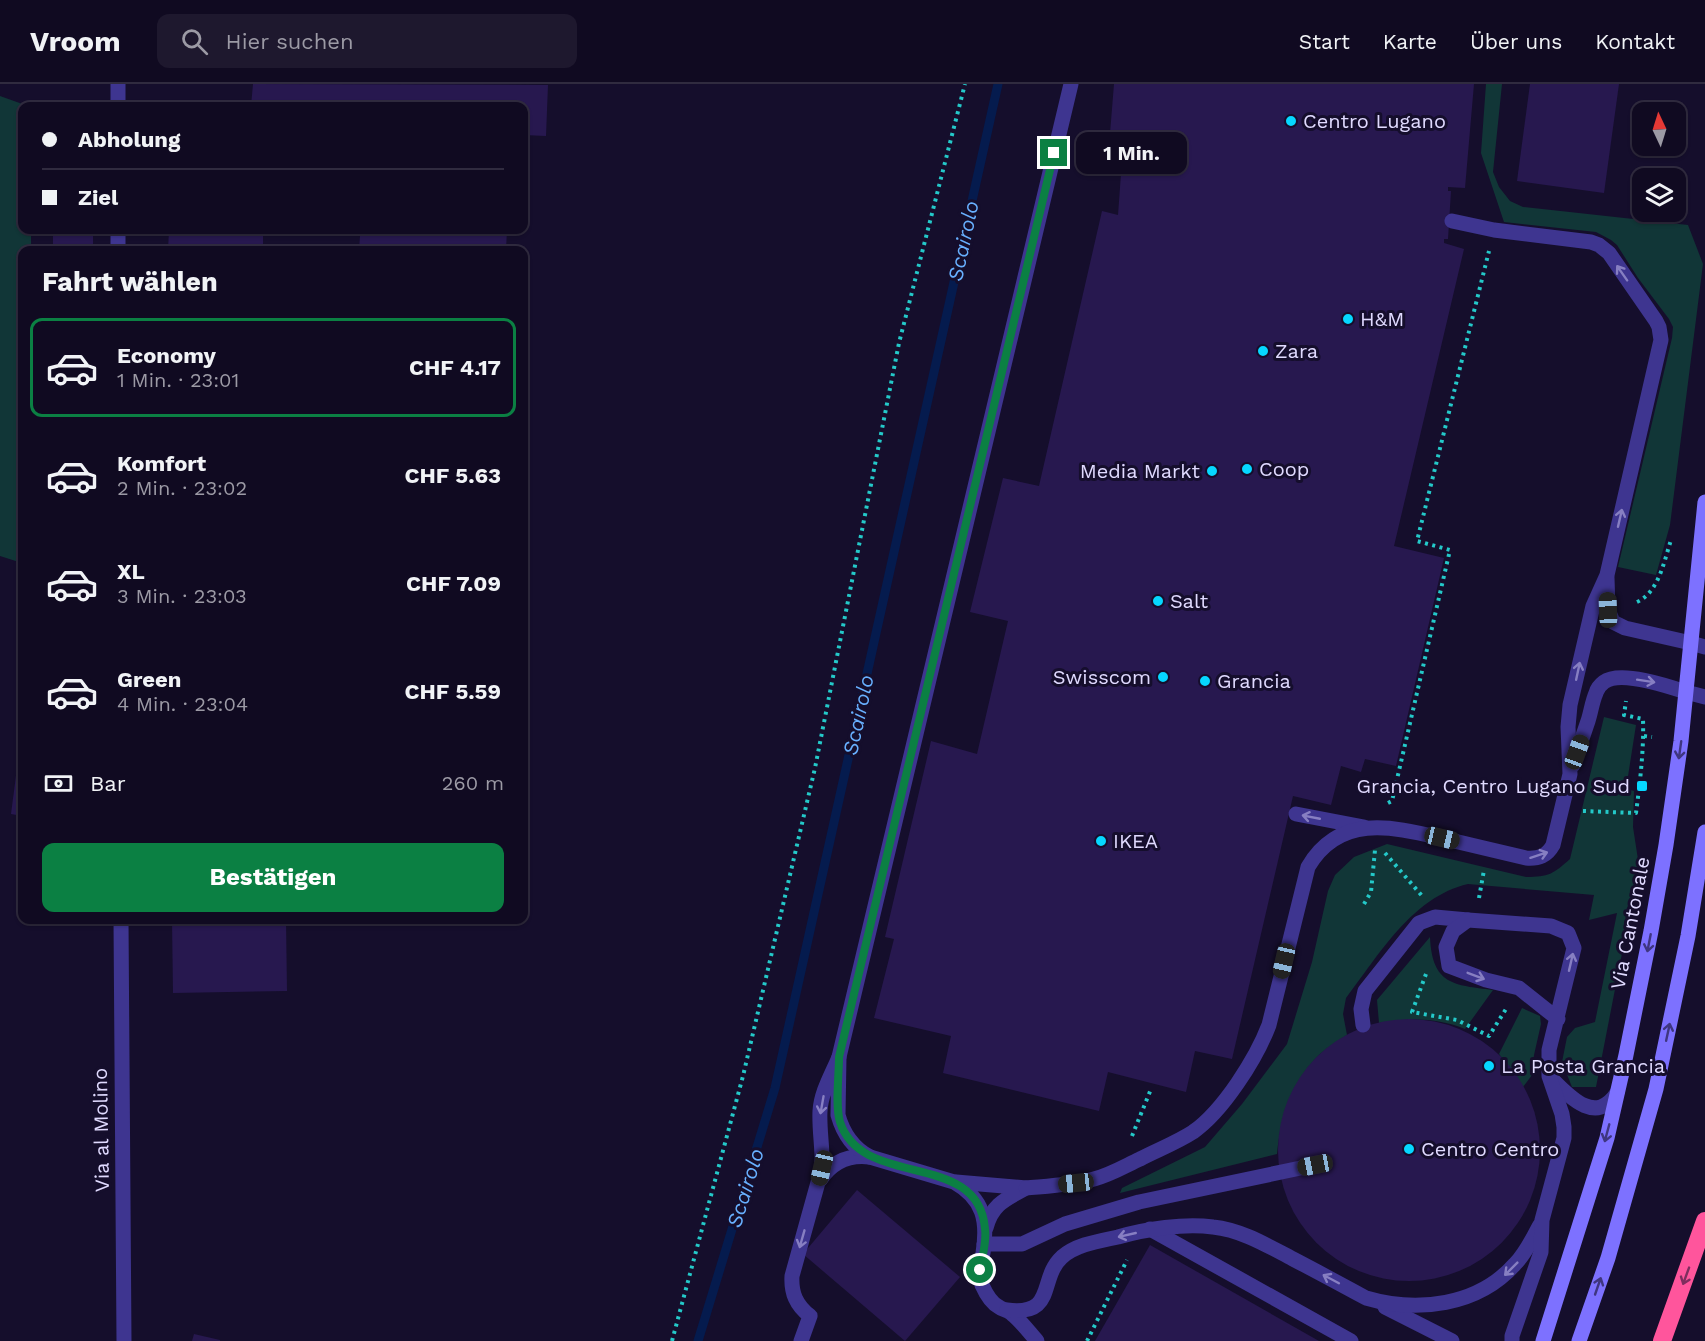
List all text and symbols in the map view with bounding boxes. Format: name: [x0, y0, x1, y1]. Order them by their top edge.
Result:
search box: [157, 14, 577, 68]
text: Vroom: [30, 25, 121, 58]
icon: search: [178, 25, 211, 58]
text: Hier suchen: [226, 29, 354, 54]
text: Start: [1299, 29, 1350, 54]
text: Karte: [1383, 29, 1437, 54]
text: Über uns: [1470, 29, 1562, 54]
text: Kontakt: [1595, 29, 1675, 54]
north arrow: [1632, 102, 1686, 156]
map controls: [1632, 102, 1686, 222]
place label: Centro Lugano: [1303, 109, 1446, 133]
marker: Centro Lugano: [1284, 114, 1298, 128]
text: Abholung: [78, 127, 180, 152]
callout: 1 Min.: [1075, 132, 1186, 174]
route end: [1040, 139, 1067, 166]
text: 1 Min.: [1103, 141, 1160, 165]
button: layers: [1632, 168, 1686, 222]
text: Ziel: [78, 185, 118, 210]
water label: Scairolo: [942, 198, 984, 284]
one-way arrow: [1616, 265, 1628, 282]
text: Fahrt wählen: [42, 266, 218, 298]
place label: H&M: [1360, 307, 1404, 331]
marker: H&M: [1341, 312, 1355, 326]
place label: Zara: [1275, 339, 1318, 363]
icon: car: [45, 341, 99, 395]
text: Economy: [117, 343, 216, 368]
marker: Zara: [1256, 344, 1270, 358]
text: CHF 4.17: [409, 355, 501, 380]
text: 1 Min. · 23:01: [117, 368, 239, 392]
icon: car: [45, 449, 99, 503]
text: Komfort: [117, 451, 206, 476]
place label: Coop: [1259, 457, 1309, 481]
place label: Media Markt: [1080, 459, 1201, 483]
marker: Coop: [1240, 462, 1254, 476]
text: CHF 5.63: [404, 463, 501, 488]
marker: Media Markt: [1205, 464, 1219, 478]
text: 2 Min. · 23:02: [117, 476, 247, 500]
one-way arrow: [1615, 509, 1626, 528]
icon: car: [45, 557, 99, 611]
text: XL: [117, 559, 145, 584]
text: CHF 7.09: [406, 571, 501, 596]
text: 3 Min. · 23:03: [117, 584, 247, 608]
place label: Salt: [1170, 589, 1209, 613]
car: [1598, 592, 1618, 628]
marker: Salt: [1151, 594, 1165, 608]
one-way arrow: [1572, 662, 1584, 681]
icon: car: [45, 665, 99, 719]
place label: Swisscom: [1053, 665, 1151, 689]
text: Green: [117, 667, 181, 692]
place label: Grancia: [1217, 669, 1291, 693]
marker: Swisscom: [1156, 670, 1170, 684]
water label: Scairolo: [837, 672, 879, 758]
marker: Grancia: [1198, 674, 1212, 688]
one-way arrow: [1636, 676, 1655, 687]
text: CHF 5.59: [405, 679, 501, 704]
text: 4 Min. · 23:04: [117, 692, 248, 716]
car: [1562, 732, 1592, 772]
one-way arrow: [1674, 740, 1685, 760]
icon: cash: [42, 767, 75, 800]
text: Bar: [90, 771, 126, 796]
text: 260 m: [442, 771, 504, 795]
place label: Grancia, Centro Lugano Sud: [1357, 774, 1630, 798]
marker: Grancia, Centro Lugano Sud: [1635, 779, 1649, 793]
one-way arrow: [1301, 811, 1321, 822]
car: [1422, 825, 1462, 851]
place label: IKEA: [1113, 829, 1158, 853]
marker: IKEA: [1094, 834, 1108, 848]
button: Bestätigen: [42, 843, 504, 912]
one-way arrow: [1530, 849, 1549, 860]
street label: Via Cantonale: [1605, 854, 1655, 992]
one-way arrow: [1643, 933, 1654, 952]
car: [1271, 941, 1297, 981]
one-way arrow: [1566, 953, 1577, 972]
one-way arrow: [1466, 971, 1485, 982]
one-way arrow: [1663, 1023, 1674, 1042]
place label: La Posta Grancia: [1501, 1054, 1665, 1078]
marker: La Posta Grancia: [1482, 1059, 1496, 1073]
street label: Via al Molino: [88, 1068, 114, 1192]
one-way arrow: [816, 1094, 827, 1114]
one-way arrow: [1601, 1124, 1613, 1143]
place label: Centro Centro: [1421, 1137, 1559, 1161]
marker: Centro Centro: [1402, 1142, 1416, 1156]
water label: Scairolo: [721, 1145, 769, 1231]
car: [809, 1148, 835, 1188]
car: [1296, 1153, 1334, 1177]
car: [1057, 1172, 1095, 1194]
one-way arrow: [796, 1229, 807, 1248]
one-way arrow: [1118, 1229, 1137, 1241]
route start: [966, 1256, 993, 1283]
one-way arrow: [1503, 1261, 1518, 1276]
one-way arrow: [1680, 1266, 1691, 1285]
one-way arrow: [1323, 1273, 1340, 1285]
one-way arrow: [1594, 1277, 1605, 1296]

